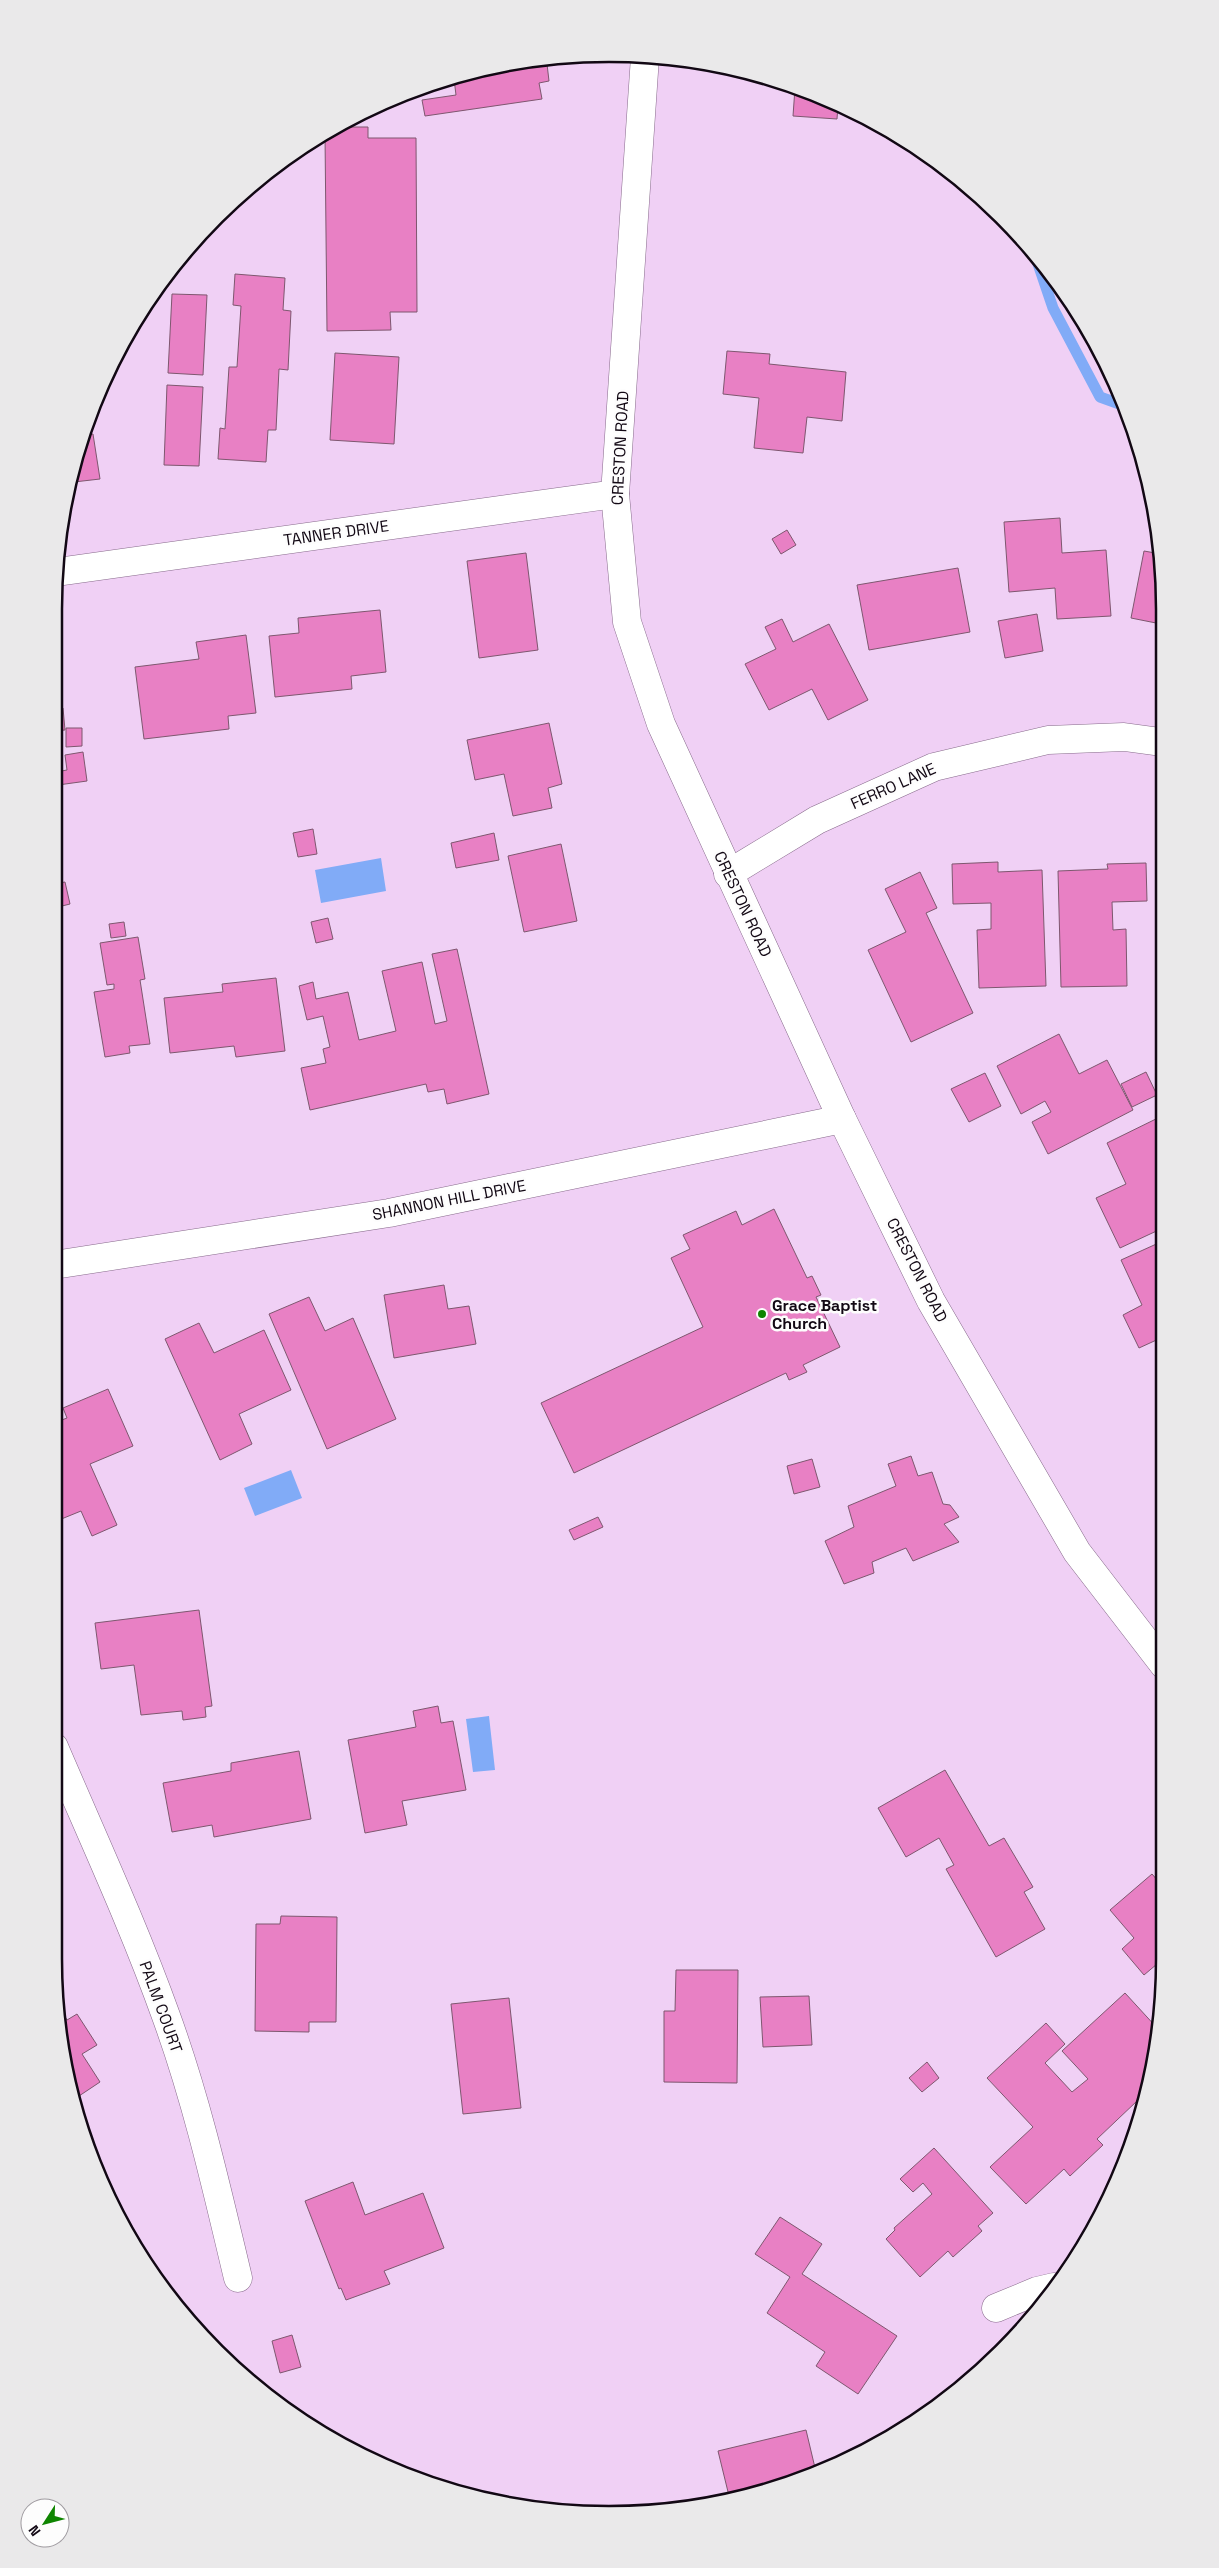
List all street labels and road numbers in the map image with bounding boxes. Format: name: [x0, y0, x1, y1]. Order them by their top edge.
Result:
street label: CRESTON ROAD: [607, 390, 633, 506]
street label: TANNER DRIVE: [282, 515, 390, 551]
street label: FERRO LANE: [847, 758, 939, 814]
street label: CRESTON ROAD: [709, 848, 777, 960]
street label: SHANNON HILL DRIVE: [370, 1175, 528, 1225]
street label: CRESTON ROAD: [882, 1214, 952, 1326]
street label: PALM COURT: [135, 1958, 187, 2056]

